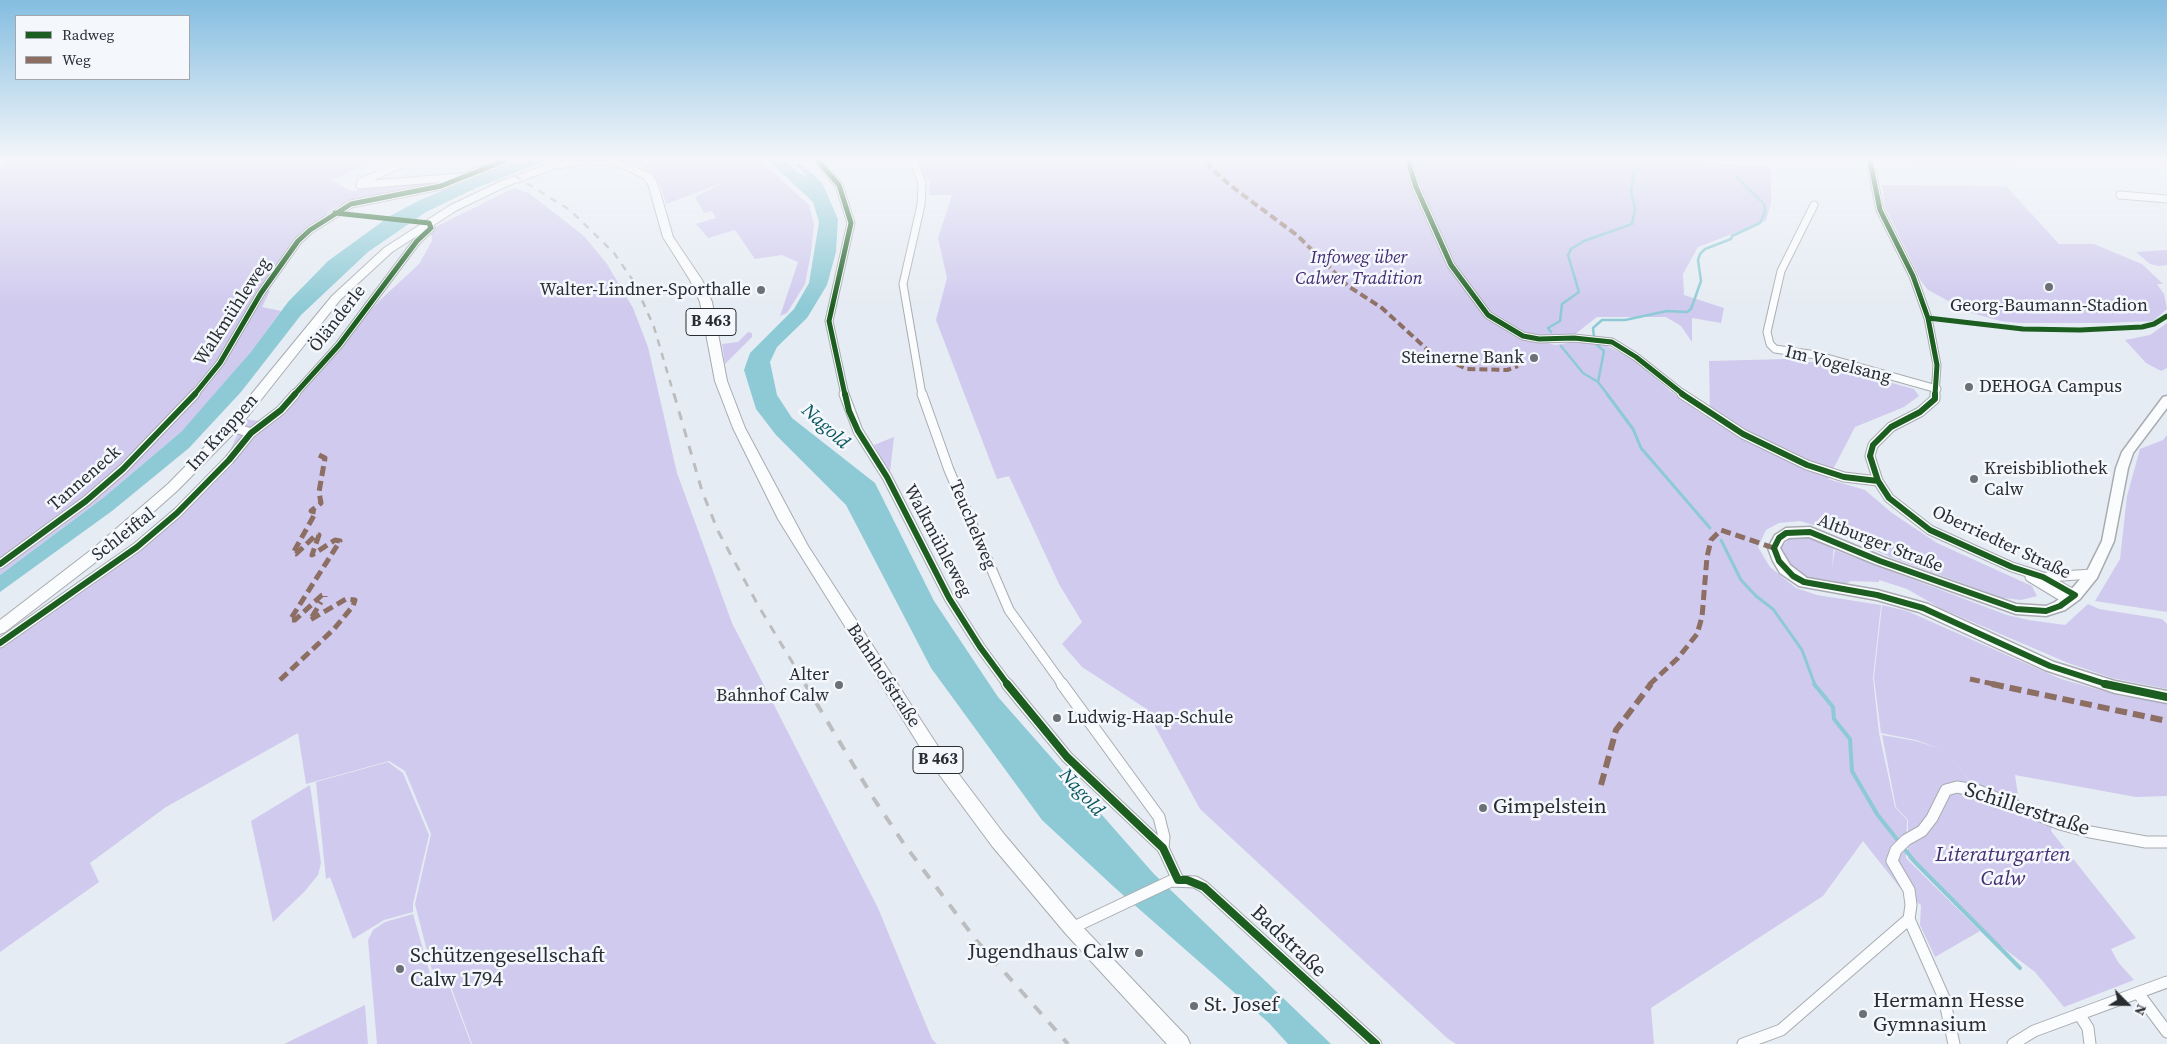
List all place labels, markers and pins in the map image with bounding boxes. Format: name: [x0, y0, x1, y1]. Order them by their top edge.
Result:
place label: Walter-Lindner-Sporthalle: [540, 279, 751, 301]
marker: Georg-Baumann-Stadion: [2043, 281, 2055, 293]
marker: Walter-Lindner-Sporthalle: [755, 284, 767, 296]
place label: Georg-Baumann-Stadion: [1950, 295, 2148, 317]
place label: Steinerne Bank: [1401, 347, 1524, 369]
marker: Steinerne Bank: [1528, 352, 1540, 364]
place label: DEHOGA Campus: [1979, 376, 2122, 398]
marker: DEHOGA Campus: [1963, 381, 1975, 393]
place label: Kreisbibliothek Calw: [1984, 458, 2108, 500]
marker: Kreisbibliothek Calw: [1968, 473, 1980, 485]
place label: Alter Bahnhof Calw: [716, 664, 829, 706]
marker: Alter Bahnhof Calw: [833, 679, 845, 691]
place label: Ludwig-Haap-Schule: [1067, 707, 1233, 729]
marker: Ludwig-Haap-Schule: [1051, 712, 1063, 724]
place label: Gimpelstein: [1493, 795, 1607, 821]
marker: Gimpelstein: [1477, 802, 1489, 814]
place label: Jugendhaus Calw: [968, 940, 1129, 966]
place label: Schützengesellschaft Calw 1794: [410, 944, 605, 994]
marker: Jugendhaus Calw: [1133, 947, 1145, 959]
marker: Schützengesellschaft Calw 1794: [394, 963, 406, 975]
place label: Hermann Hesse Gymnasium: [1873, 989, 2024, 1039]
place label: St. Josef: [1204, 993, 1279, 1019]
marker: St. Josef: [1188, 1000, 1200, 1012]
marker: Hermann Hesse Gymnasium: [1857, 1008, 1869, 1020]

